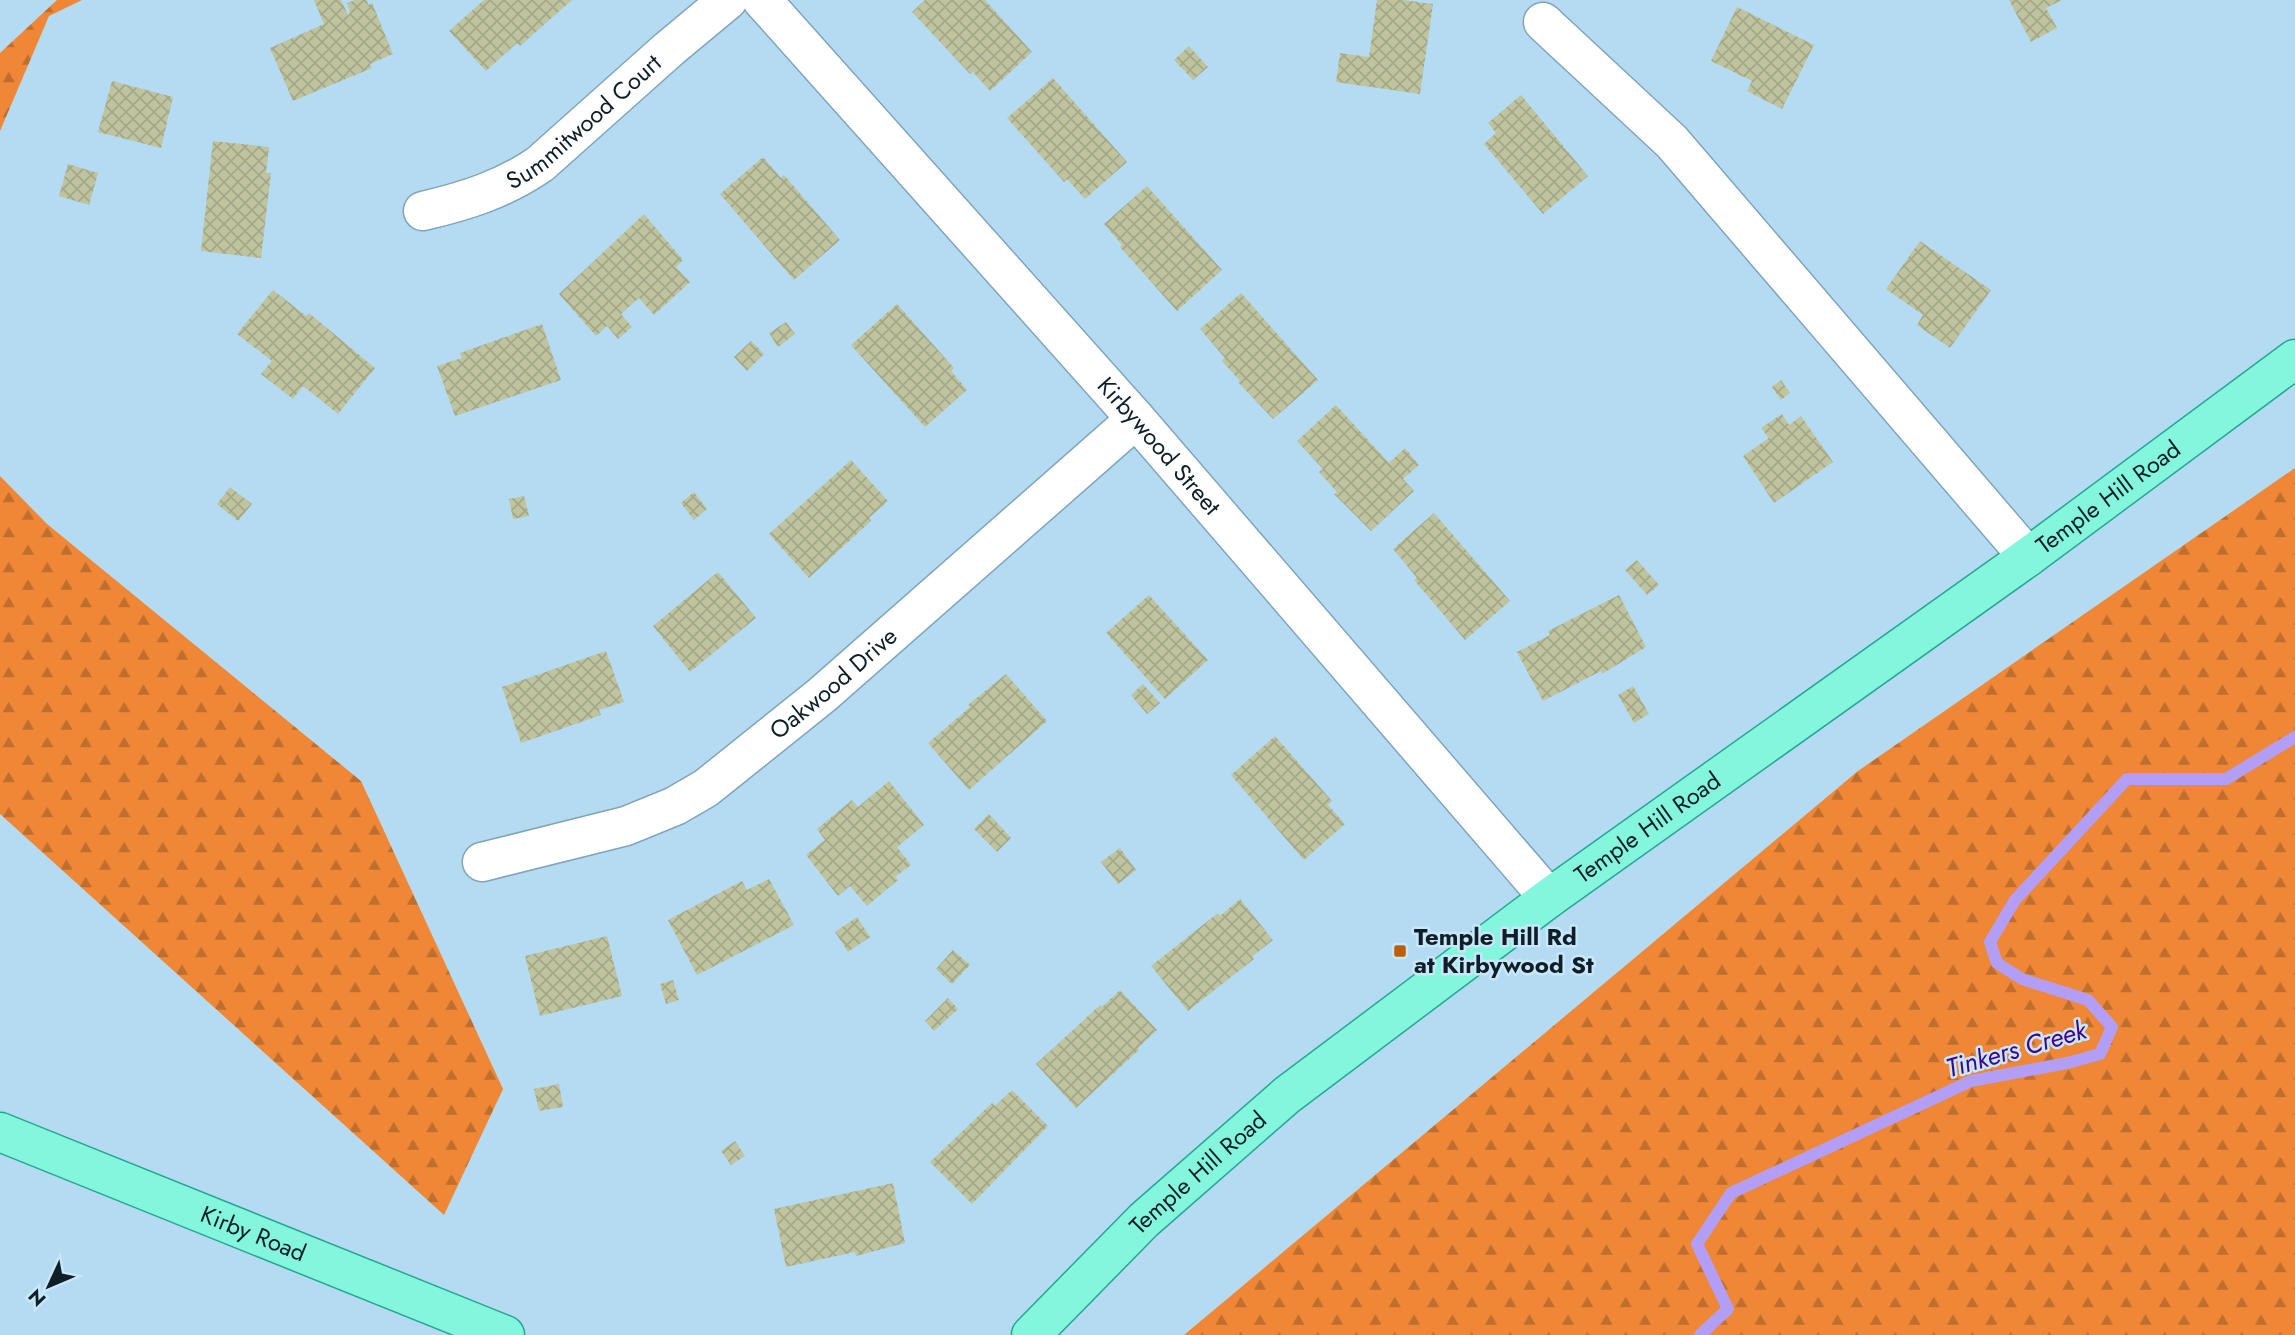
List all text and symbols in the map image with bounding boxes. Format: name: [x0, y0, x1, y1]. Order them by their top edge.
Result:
street label: Summitwood Court: [500, 46, 669, 198]
street label: Kirbywood Street: [1089, 369, 1229, 523]
street label: Temple Hill Road: [2029, 432, 2188, 562]
street label: Oakwood Drive: [762, 619, 905, 748]
street label: Temple Hill Road: [1567, 763, 1728, 892]
place label: Temple Hill Rd at Kirbywood St: [1414, 919, 1594, 982]
marker: Temple Hill Rd at Kirbywood St: [1392, 943, 1408, 959]
water label: Tinkers Creek: [1941, 1010, 2093, 1087]
street label: Temple Hill Road: [1121, 1103, 1274, 1242]
street label: Kirby Road: [195, 1196, 311, 1270]
north arrow: [14, 1251, 84, 1321]
text: N: [22, 1283, 52, 1312]

